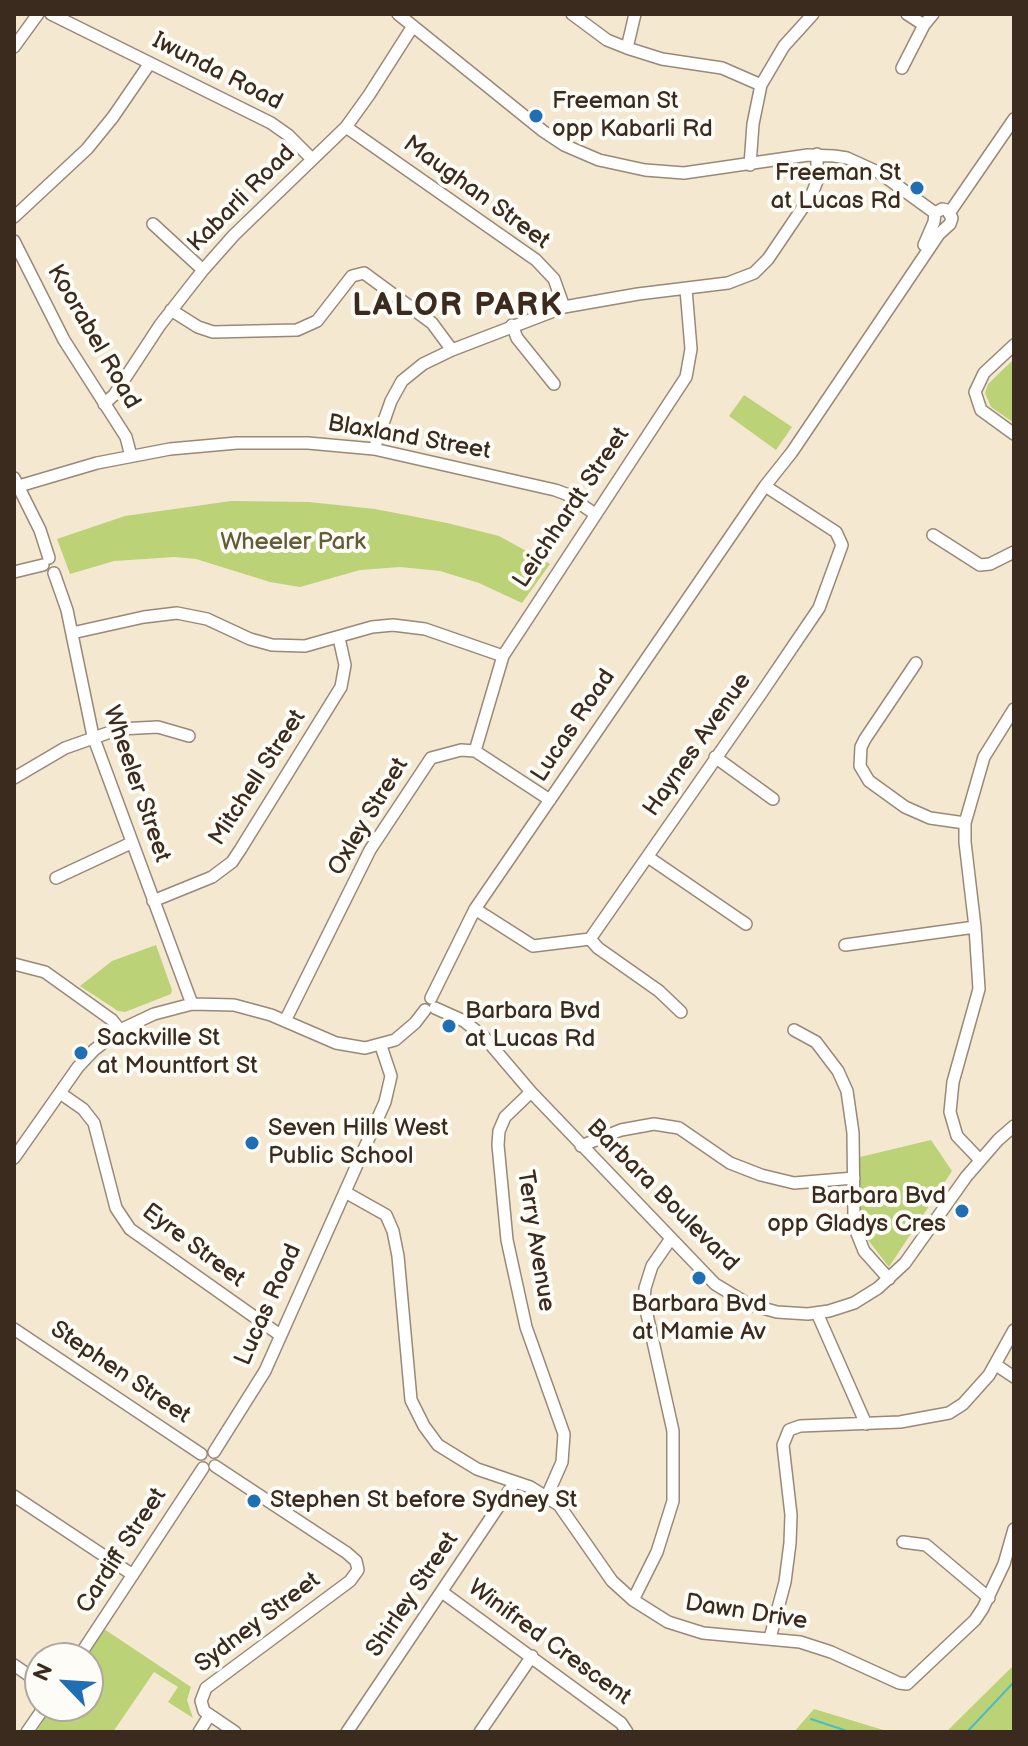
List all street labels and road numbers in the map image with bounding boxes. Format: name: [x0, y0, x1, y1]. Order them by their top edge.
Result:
street label: Iwunda Road: [147, 27, 287, 117]
street label: Maughan Street: [397, 130, 555, 256]
street label: Kabarli Road: [182, 139, 302, 259]
street label: Koorabel Road: [40, 260, 146, 414]
street label: Blaxland Street: [325, 410, 493, 466]
street label: Leichhardt Street: [508, 422, 636, 594]
street label: Lucas Road: [526, 664, 622, 788]
street label: Haynes Avenue: [638, 668, 758, 822]
street label: Wheeler Street: [96, 702, 176, 866]
street label: Mitchell Street: [203, 705, 313, 851]
street label: Oxley Street: [323, 753, 415, 881]
street label: Barbara Boulevard: [580, 1114, 744, 1278]
street label: Terry Avenue: [510, 1168, 560, 1314]
street label: Eyre Street: [136, 1198, 250, 1294]
street label: Lucas Road: [229, 1240, 309, 1370]
street label: Stephen Street: [44, 1316, 196, 1430]
street label: Cardiff Street: [71, 1483, 173, 1619]
street label: Shirley Street: [361, 1527, 465, 1663]
street label: Sydney Street: [190, 1567, 326, 1679]
street label: Winifred Crescent: [462, 1574, 636, 1712]
street label: Dawn Drive: [683, 1589, 809, 1637]

